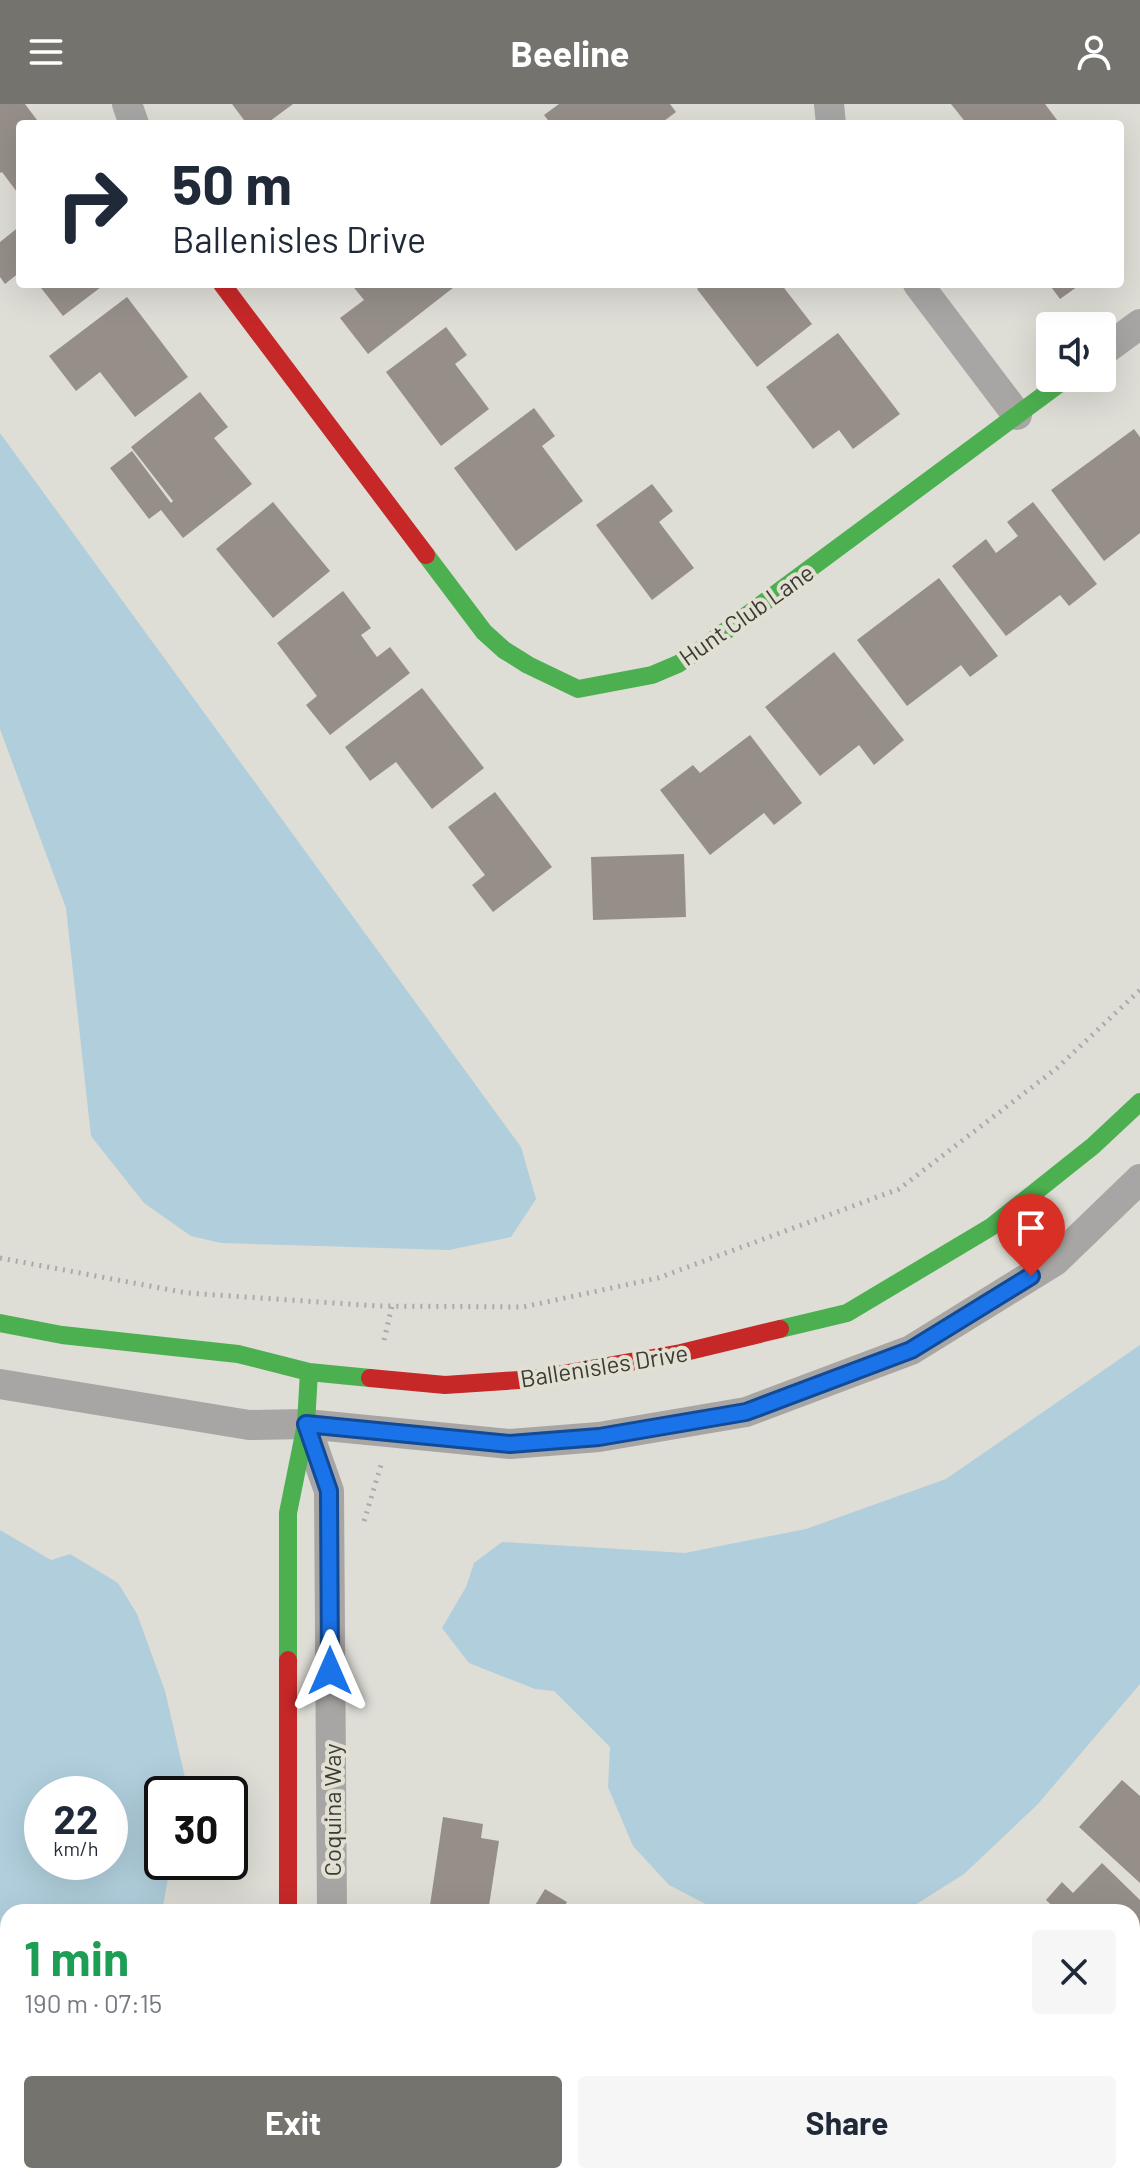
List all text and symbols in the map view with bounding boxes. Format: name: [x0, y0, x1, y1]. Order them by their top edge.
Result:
icon: menu: [24, 30, 68, 74]
icon: person: [1072, 30, 1116, 74]
text: Beeline: [511, 31, 629, 74]
text: 50 m: [172, 149, 292, 216]
icon: right: [40, 152, 144, 256]
text: Ballenisles Drive: [172, 217, 426, 260]
map controls: [1036, 312, 1116, 392]
button: sound: [1036, 312, 1116, 392]
street label: Hunt Club Lane: [673, 557, 819, 671]
pin: [997, 1194, 1065, 1276]
icon: arrive: [1009, 1206, 1053, 1250]
street label: Ballenisles Drive: [518, 1337, 690, 1393]
position arrow: [288, 1629, 372, 1713]
street label: Coquina Way: [317, 1744, 346, 1876]
speed limit sign: 30: [144, 1776, 248, 1880]
text: 22: [54, 1794, 98, 1842]
text: km/h: [53, 1836, 99, 1860]
text: 1 min: [24, 1928, 129, 1986]
button: close: [1032, 1930, 1116, 2014]
text: 190 m · 07:15: [24, 1987, 162, 2018]
button: Exit: [24, 2076, 562, 2168]
button: Share: [578, 2076, 1116, 2168]

